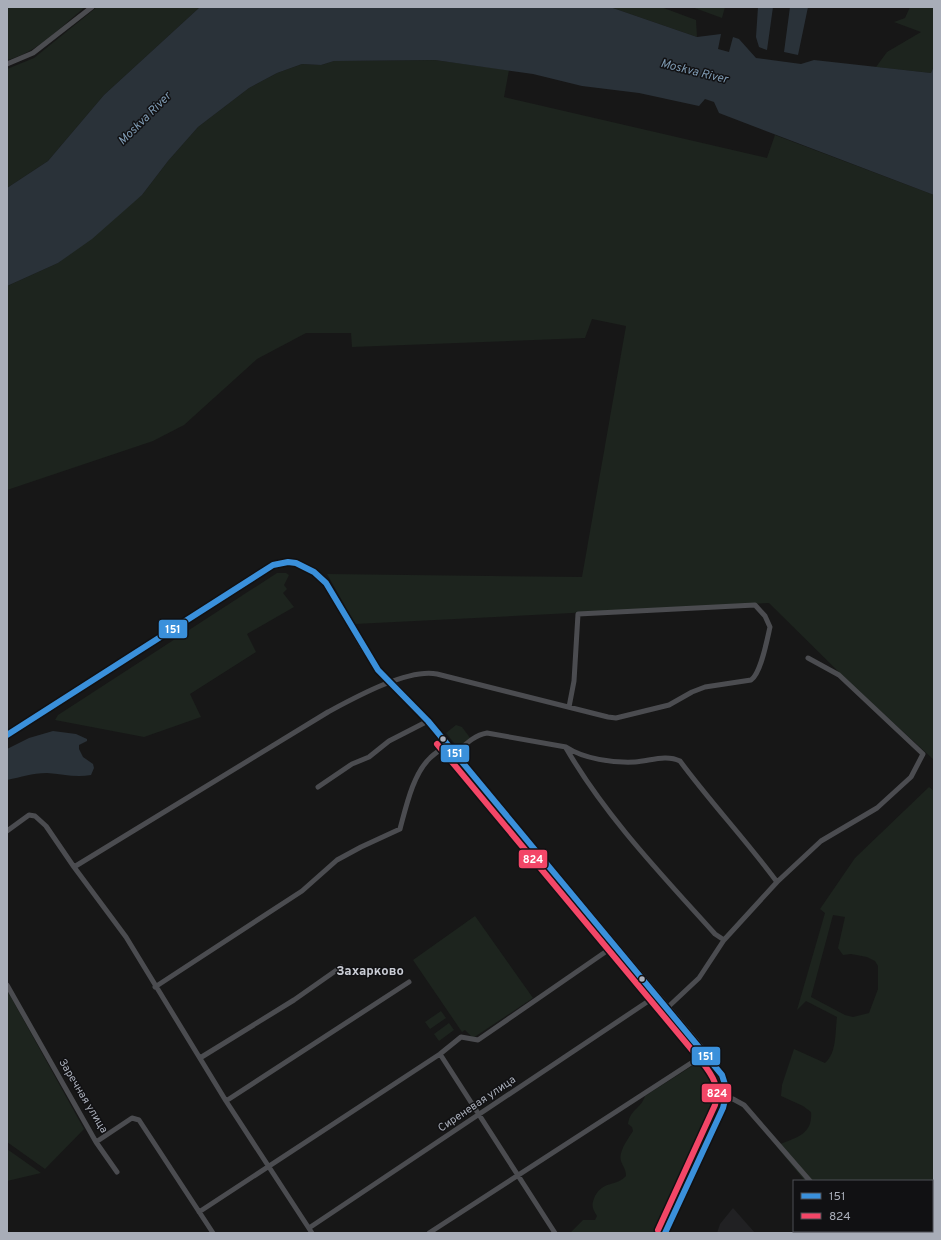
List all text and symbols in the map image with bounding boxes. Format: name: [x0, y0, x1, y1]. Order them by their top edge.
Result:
water label: Moskva River: [659, 56, 731, 88]
water label: Moskva River: [115, 88, 176, 149]
line badge: 151: [158, 619, 188, 639]
text: 151: [165, 623, 181, 637]
unlabelled marker: [438, 734, 448, 744]
line badge: 151: [440, 744, 470, 763]
text: 151: [447, 747, 463, 761]
line badge: 824: [518, 849, 548, 869]
text: 824: [523, 853, 543, 867]
district label: Захарково: [336, 964, 404, 980]
unlabelled marker: [637, 974, 647, 984]
line badge: 151: [691, 1046, 721, 1066]
text: 151: [698, 1050, 714, 1064]
street label: Заречная улица: [55, 1056, 111, 1136]
street label: Сиреневая улица: [435, 1073, 519, 1135]
line badge: 824: [701, 1083, 732, 1103]
text: 824: [707, 1087, 727, 1101]
legend: [793, 1180, 933, 1232]
text: 151: [829, 1189, 845, 1205]
text: 824: [829, 1209, 851, 1225]

